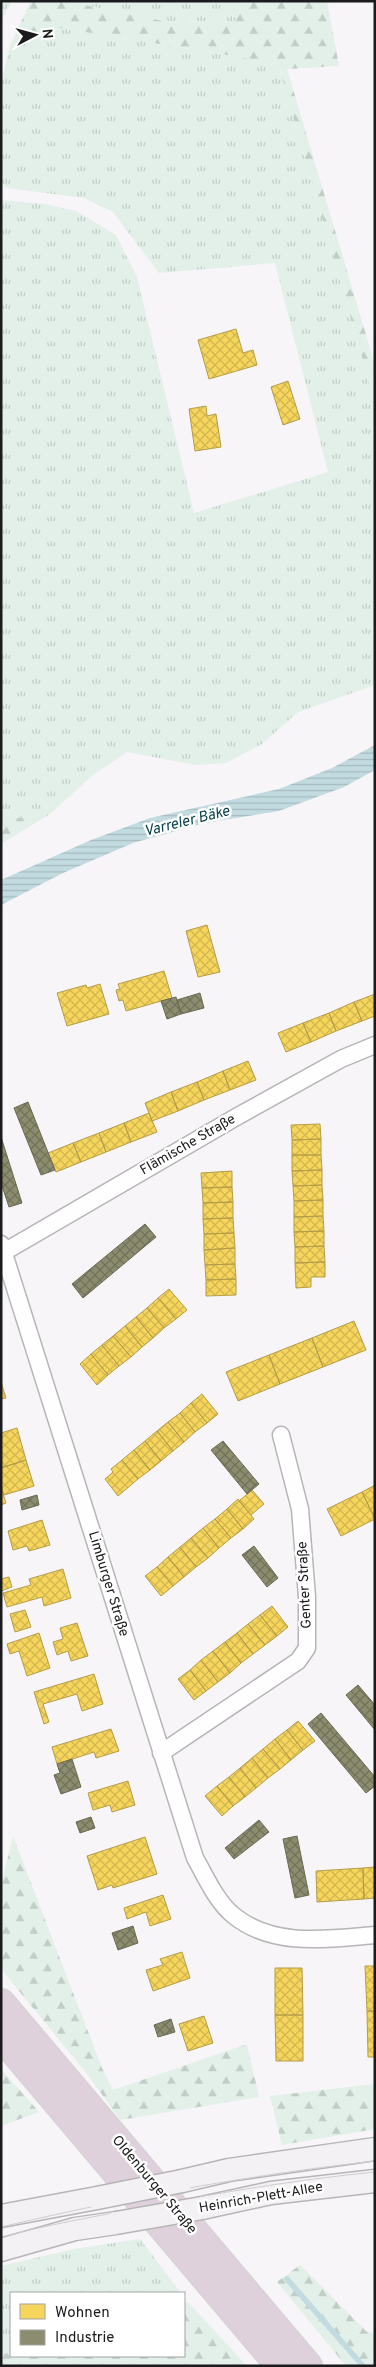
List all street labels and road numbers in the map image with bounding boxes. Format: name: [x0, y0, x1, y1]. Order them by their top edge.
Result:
street label: Flämische Straße: [137, 1111, 239, 1179]
street label: Limburger Straße: [84, 1529, 132, 1639]
street label: Genter Straße: [294, 1541, 316, 1629]
street label: Oldenburger Straße: [108, 2132, 200, 2238]
street label: Heinrich-Plett-Allee: [198, 2179, 324, 2217]

